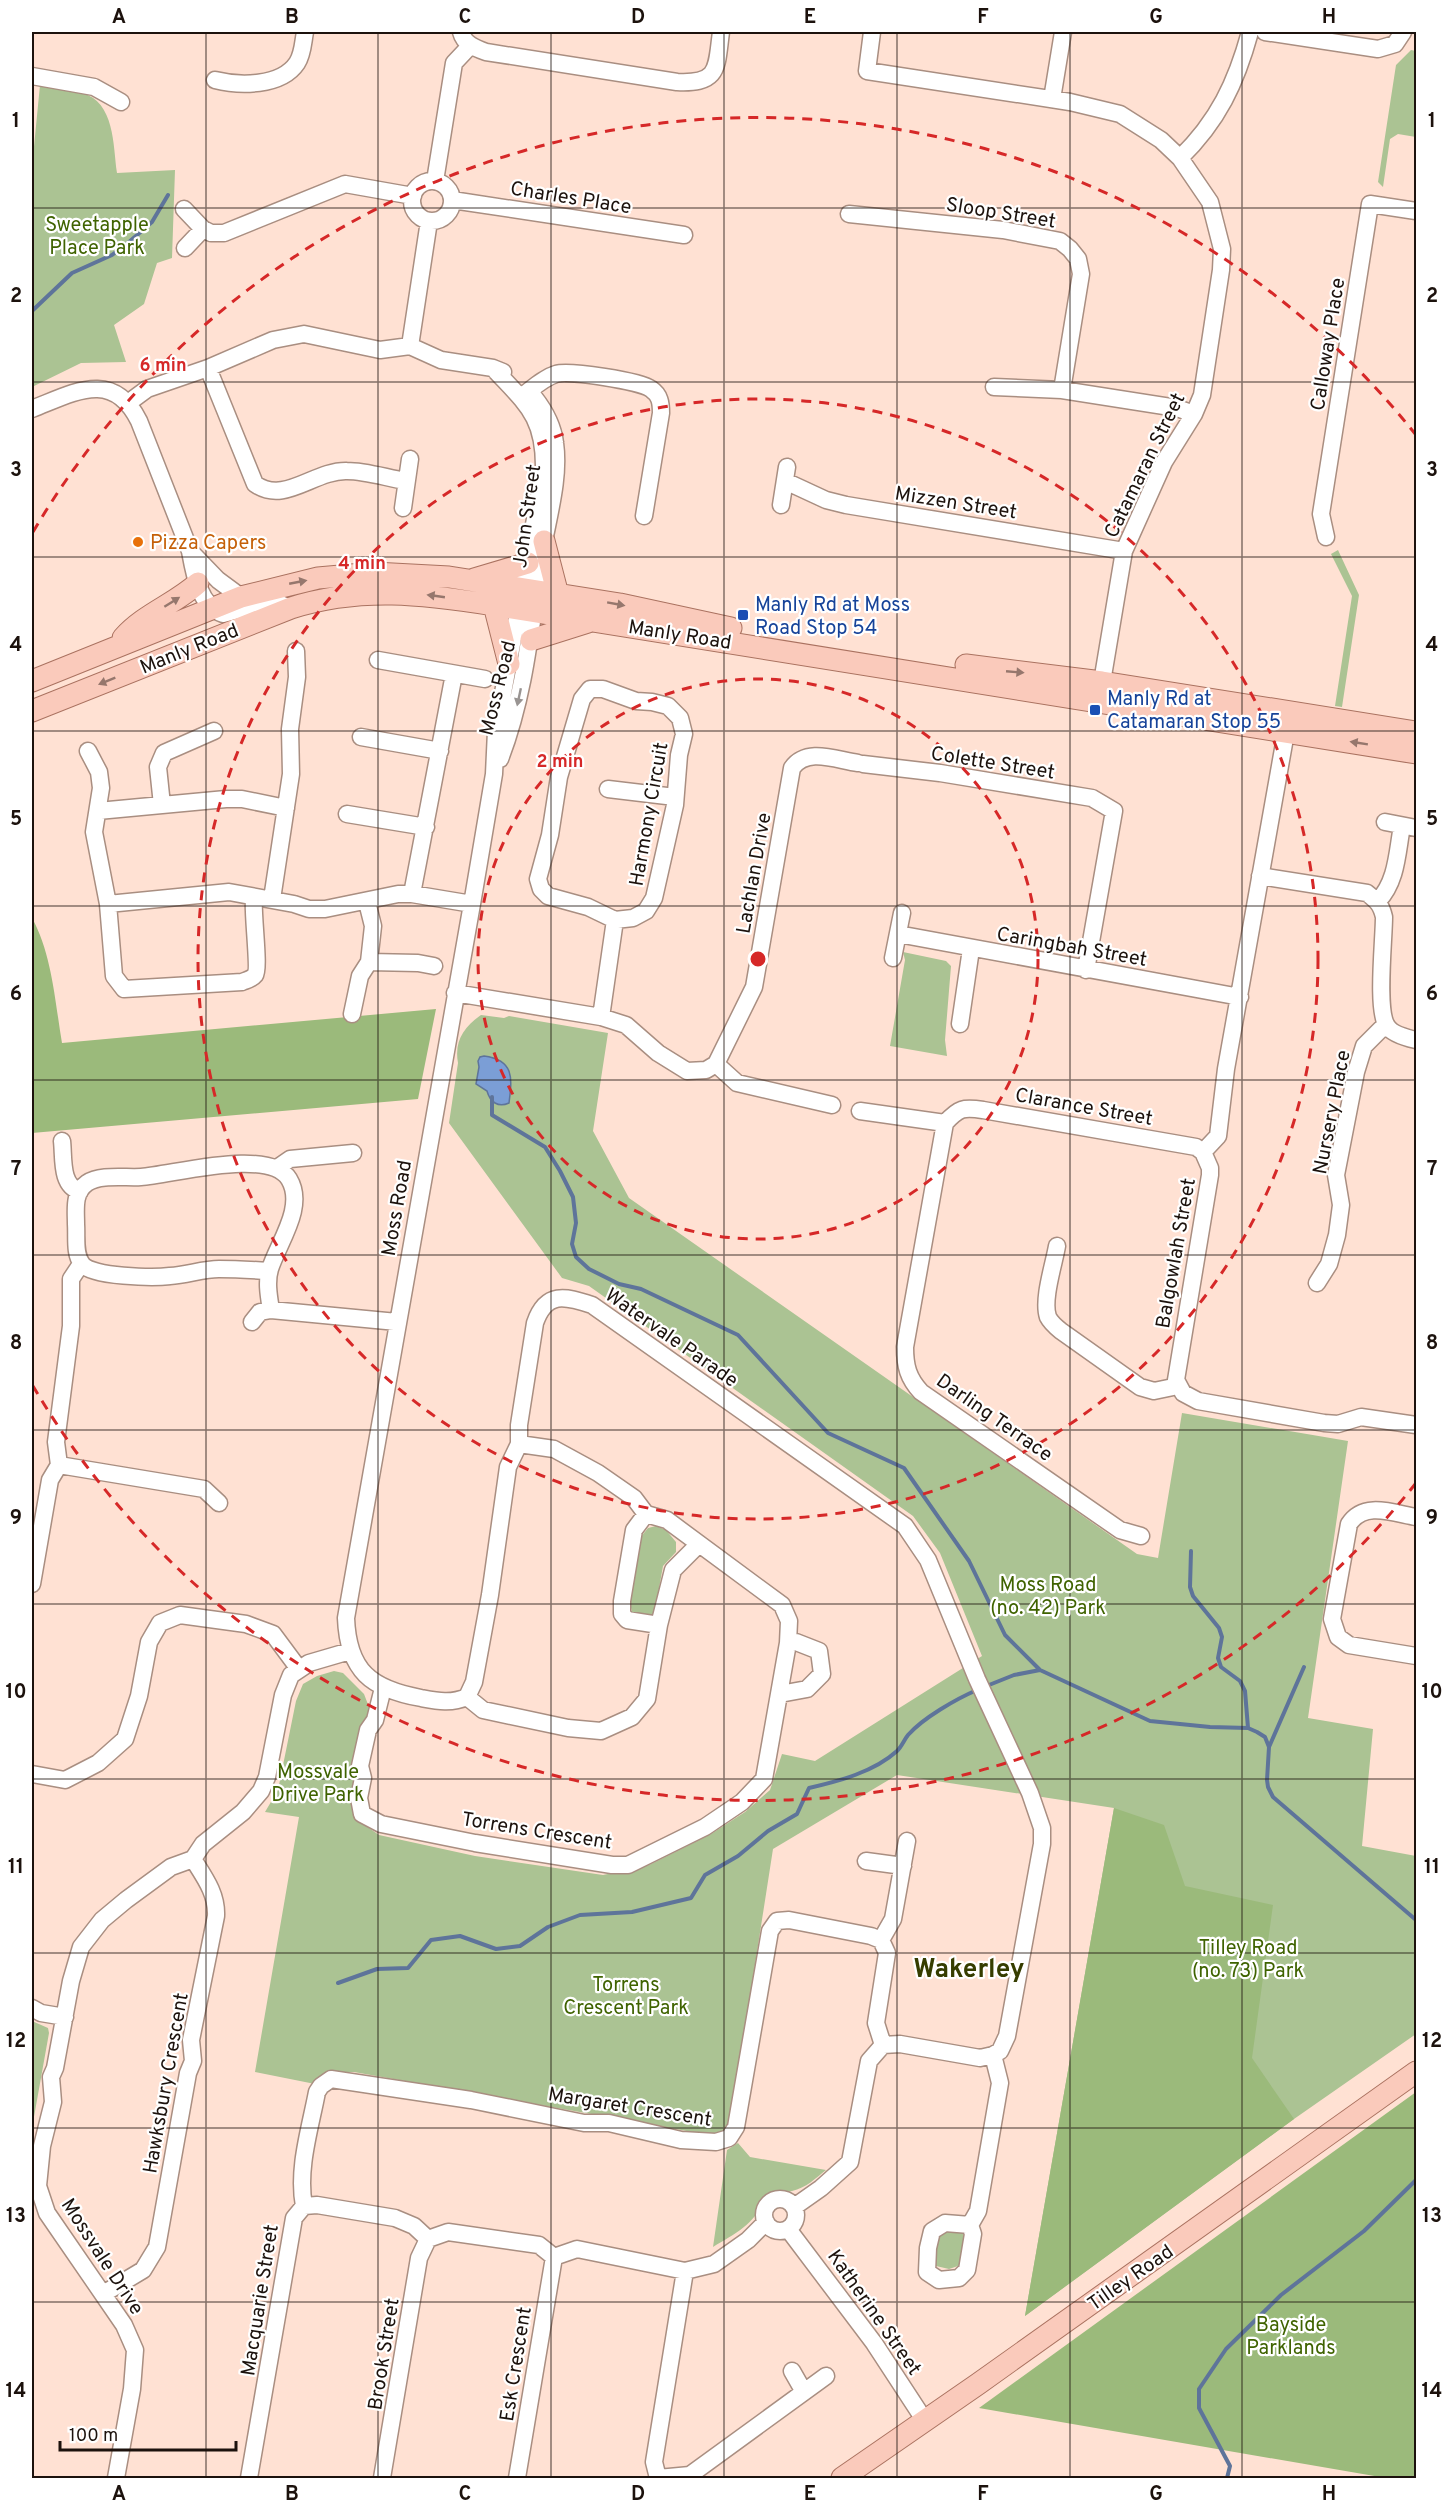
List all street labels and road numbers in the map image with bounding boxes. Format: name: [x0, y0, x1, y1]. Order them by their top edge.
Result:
street label: Charles Place: [508, 177, 633, 221]
street label: Sloop Street: [944, 192, 1057, 235]
street label: Calloway Place: [1306, 276, 1352, 413]
street label: Catamaran Street: [1099, 389, 1192, 543]
street label: John Street: [508, 463, 548, 570]
street label: Mizzen Street: [893, 482, 1019, 526]
street label: Manly Road: [626, 615, 733, 657]
street label: Manly Road: [137, 618, 243, 681]
street label: Moss Road: [475, 638, 523, 739]
street label: Harmony Circuit: [625, 740, 675, 888]
street label: Colette Street: [929, 741, 1057, 787]
street label: Lachlan Drive: [732, 811, 778, 936]
street label: Caringbah Street: [994, 922, 1149, 974]
street label: Nursery Place: [1308, 1048, 1358, 1177]
street label: Clarance Street: [1013, 1083, 1155, 1133]
street label: Moss Road: [377, 1158, 419, 1258]
street label: Balgowlah Street: [1151, 1176, 1203, 1331]
street label: Watervale Parade: [599, 1283, 743, 1394]
street label: Darling Terrace: [931, 1369, 1057, 1468]
street label: Torrens Crescent: [460, 1807, 614, 1857]
street label: Hawksbury Crescent: [138, 1991, 196, 2176]
street label: Margaret Crescent: [546, 2082, 713, 2134]
street label: Mossvale Drive: [54, 2194, 149, 2320]
street label: Macquarie Street: [236, 2223, 286, 2378]
street label: Tilley Road: [1083, 2240, 1179, 2318]
street label: Katherine Street: [820, 2245, 926, 2381]
street label: Brook Street: [363, 2296, 407, 2412]
street label: Esk Crescent: [495, 2305, 539, 2424]

